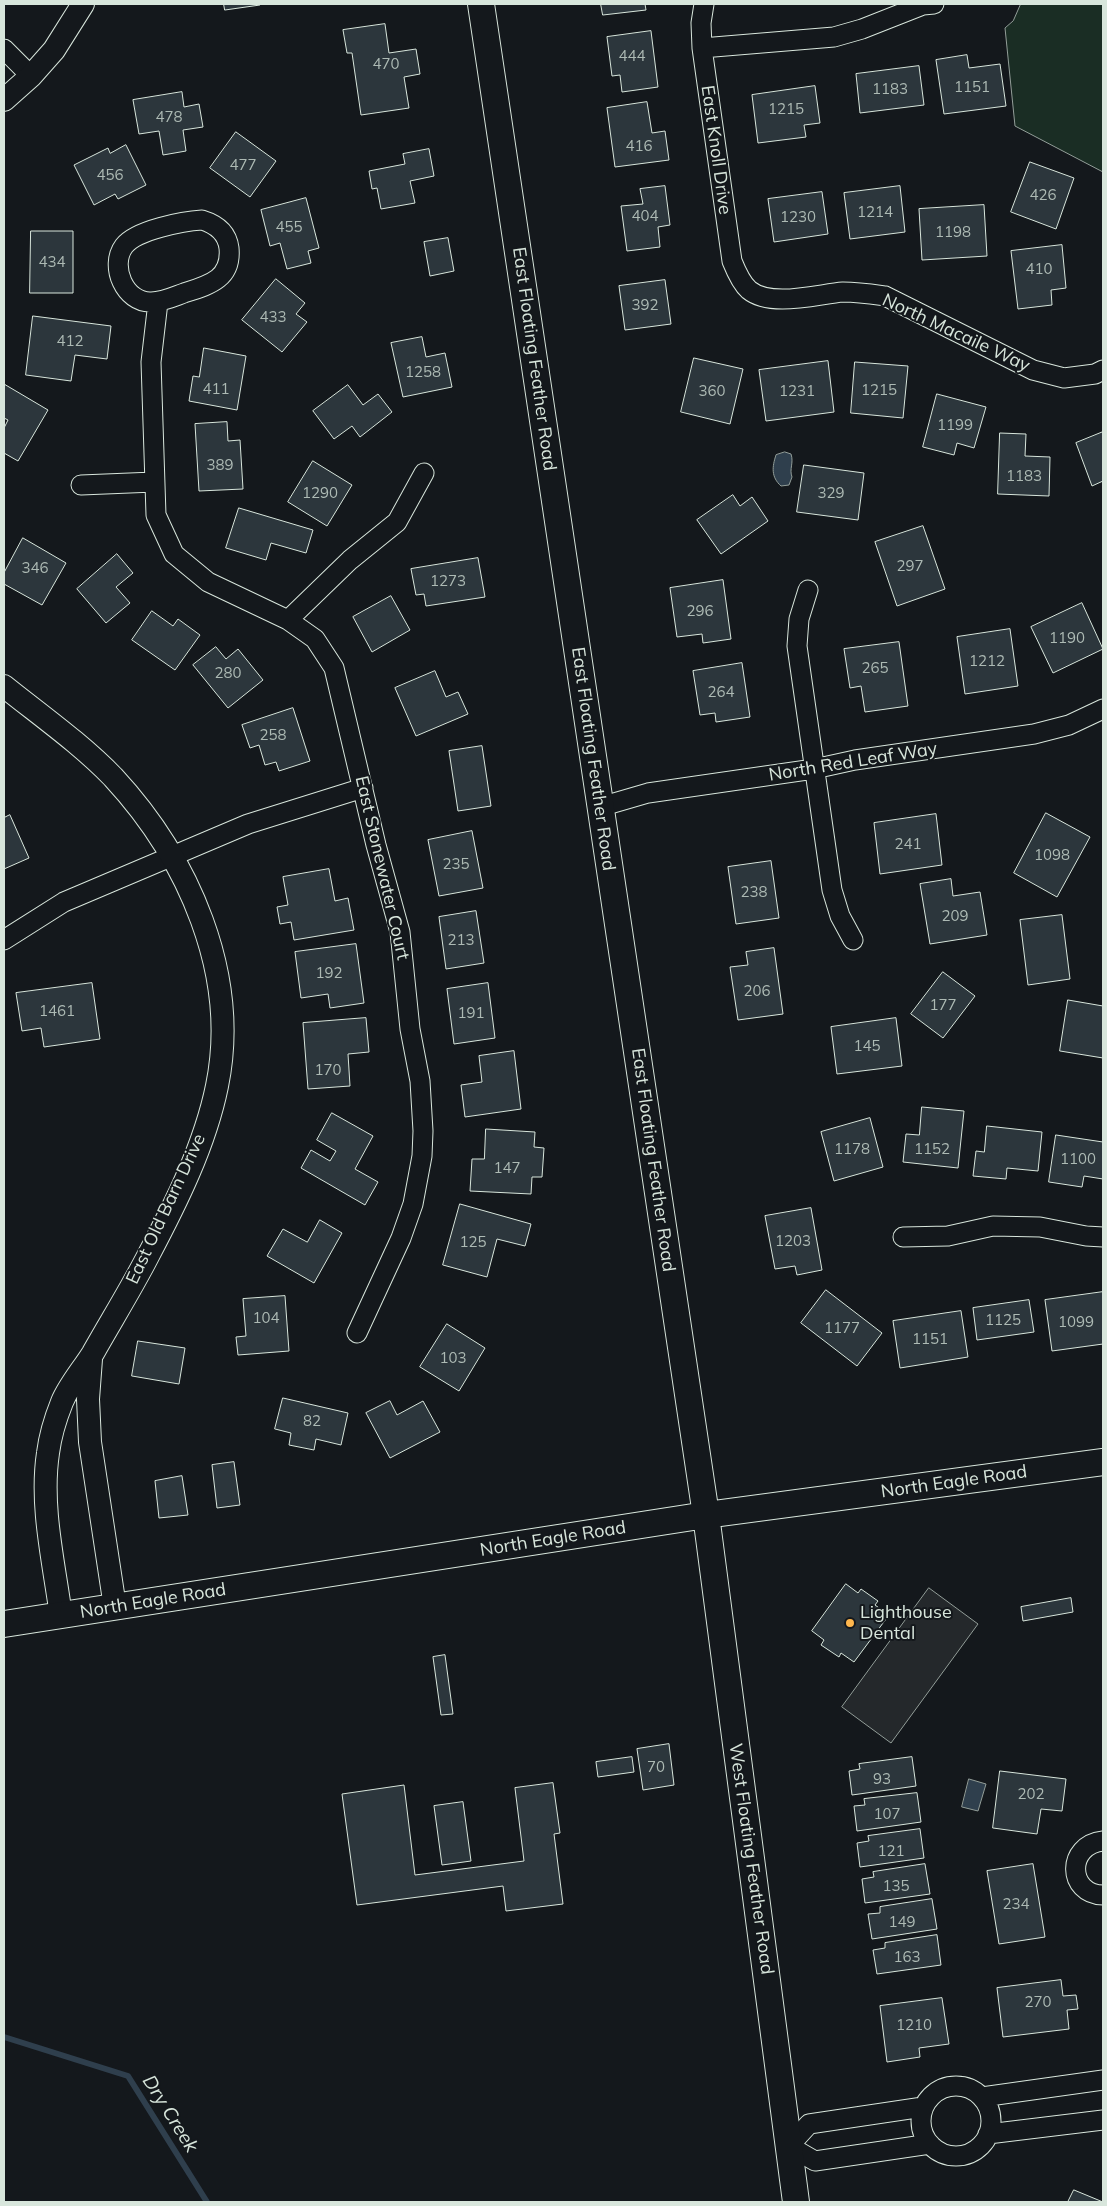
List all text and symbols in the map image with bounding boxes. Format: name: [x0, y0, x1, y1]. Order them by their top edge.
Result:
house number: 444: [619, 47, 645, 65]
house number: 470: [373, 55, 399, 73]
house number: 1151: [954, 78, 990, 96]
house number: 1183: [872, 80, 908, 98]
street label: East Knoll Drive: [696, 84, 736, 216]
house number: 1215: [768, 100, 804, 118]
house number: 478: [156, 108, 182, 126]
house number: 416: [626, 137, 652, 155]
house number: 477: [230, 156, 256, 174]
house number: 456: [97, 166, 123, 184]
house number: 426: [1030, 186, 1056, 204]
house number: 1214: [857, 203, 893, 221]
house number: 404: [632, 207, 658, 225]
house number: 1230: [780, 208, 816, 226]
house number: 455: [276, 218, 302, 236]
house number: 1198: [935, 223, 971, 241]
street label: East Floating Feather Road: [508, 246, 560, 472]
house number: 434: [39, 253, 65, 271]
house number: 410: [1026, 260, 1052, 278]
street label: North Macaile Way: [879, 289, 1033, 377]
house number: 392: [632, 296, 658, 314]
house number: 433: [260, 308, 286, 326]
house number: 412: [57, 332, 83, 350]
house number: 1258: [405, 363, 441, 381]
house number: 411: [203, 380, 229, 398]
house number: 1215: [861, 381, 897, 399]
house number: 360: [699, 382, 725, 400]
house number: 1231: [779, 382, 815, 400]
house number: 1199: [937, 416, 973, 434]
house number: 389: [207, 456, 233, 474]
house number: 1183: [1006, 467, 1042, 485]
house number: 1290: [302, 484, 338, 502]
house number: 329: [818, 484, 844, 502]
house number: 297: [897, 557, 923, 575]
house number: 346: [22, 559, 48, 577]
house number: 1273: [430, 572, 466, 590]
house number: 296: [687, 602, 713, 620]
house number: 1190: [1049, 629, 1085, 647]
street label: East Floating Feather Road: [567, 646, 619, 872]
house number: 1212: [969, 652, 1005, 670]
house number: 265: [862, 659, 888, 677]
house number: 280: [215, 664, 241, 682]
house number: 264: [708, 683, 734, 701]
house number: 258: [260, 726, 286, 744]
street label: North Red Leaf Way: [767, 738, 939, 786]
street label: East Stonewater Court: [350, 774, 414, 962]
house number: 241: [895, 835, 921, 853]
house number: 1098: [1034, 846, 1070, 864]
house number: 235: [443, 855, 469, 873]
house number: 238: [741, 883, 767, 901]
house number: 209: [942, 907, 968, 925]
house number: 213: [448, 931, 474, 949]
house number: 192: [316, 964, 342, 982]
house number: 206: [744, 982, 770, 1000]
house number: 177: [930, 996, 956, 1014]
house number: 1461: [39, 1002, 75, 1020]
house number: 191: [458, 1004, 484, 1022]
house number: 145: [854, 1037, 880, 1055]
street label: East Floating Feather Road: [627, 1047, 679, 1273]
house number: 170: [315, 1061, 341, 1079]
street label: East Old Barn Drive: [122, 1131, 210, 1287]
house number: 1178: [834, 1140, 870, 1158]
house number: 1152: [914, 1140, 950, 1158]
house number: 1100: [1060, 1150, 1096, 1168]
house number: 147: [494, 1159, 520, 1177]
house number: 1203: [775, 1232, 811, 1250]
house number: 125: [460, 1233, 486, 1251]
house number: 104: [253, 1309, 279, 1327]
house number: 1125: [985, 1311, 1021, 1329]
house number: 1099: [1058, 1313, 1094, 1331]
house number: 1177: [824, 1319, 860, 1337]
house number: 1151: [912, 1330, 948, 1348]
house number: 103: [440, 1349, 466, 1367]
house number: 82: [303, 1412, 321, 1430]
street label: North Eagle Road: [880, 1461, 1028, 1503]
street label: North Eagle Road: [479, 1517, 627, 1561]
street label: North Eagle Road: [79, 1579, 227, 1623]
place label: Lighthouse Dental: [860, 1602, 952, 1645]
marker: Lighthouse Dental: [844, 1617, 856, 1629]
street label: West Floating Feather Road: [724, 1742, 778, 1976]
house number: 70: [647, 1758, 665, 1776]
house number: 93: [873, 1770, 891, 1788]
house number: 202: [1018, 1785, 1044, 1803]
house number: 107: [874, 1805, 900, 1823]
house number: 121: [878, 1842, 904, 1860]
house number: 135: [883, 1877, 909, 1895]
house number: 234: [1003, 1895, 1029, 1913]
house number: 149: [889, 1913, 915, 1931]
house number: 163: [894, 1948, 920, 1966]
house number: 270: [1025, 1993, 1051, 2011]
house number: 1210: [896, 2016, 932, 2034]
water label: Dry Creek: [137, 2071, 203, 2157]

